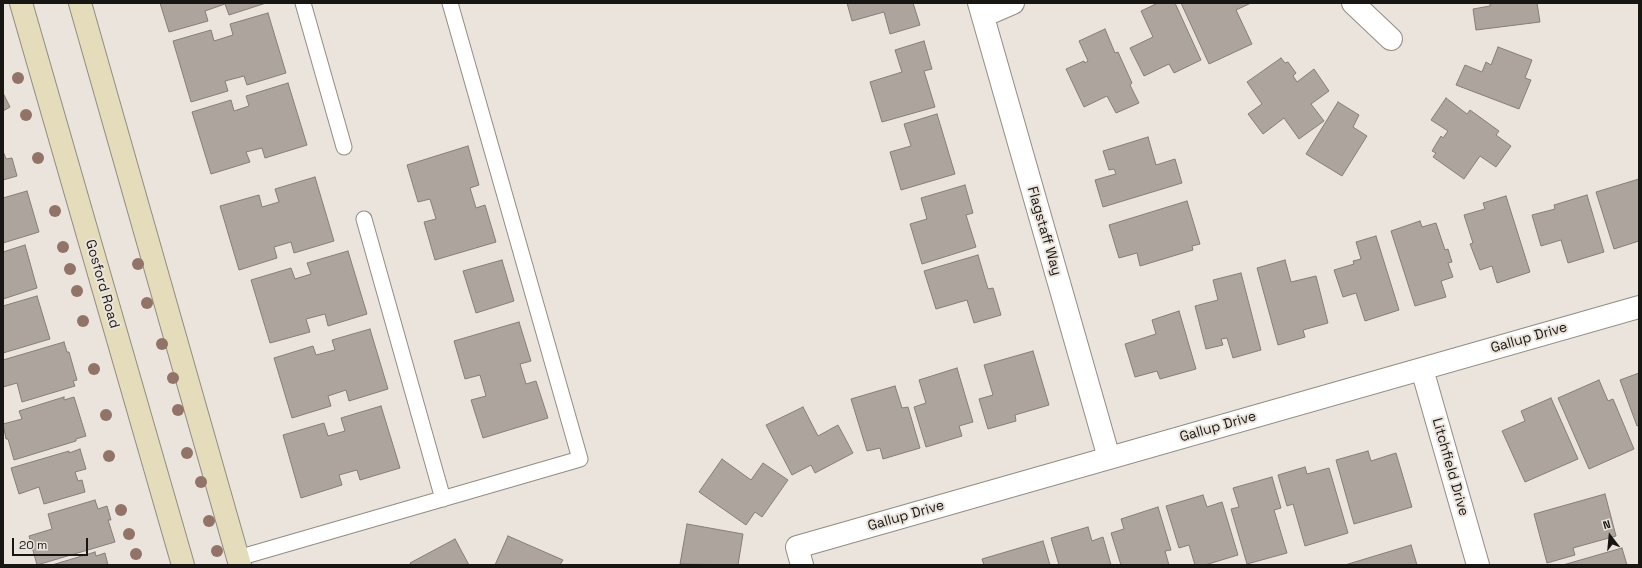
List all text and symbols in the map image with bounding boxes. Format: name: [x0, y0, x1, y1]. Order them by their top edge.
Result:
street label: Flagstaff Way: [1023, 185, 1065, 277]
street label: Gosford Road: [81, 238, 123, 330]
street label: Gallup Drive: [1489, 319, 1569, 357]
street label: Gallup Drive: [1178, 408, 1258, 446]
street label: Litchfield Drive: [1428, 416, 1472, 518]
street label: Gallup Drive: [866, 497, 946, 535]
north arrow: [1590, 516, 1630, 556]
text: N: [1601, 517, 1612, 532]
scale bar: [14, 530, 90, 556]
text: 20 m: [19, 537, 47, 553]

